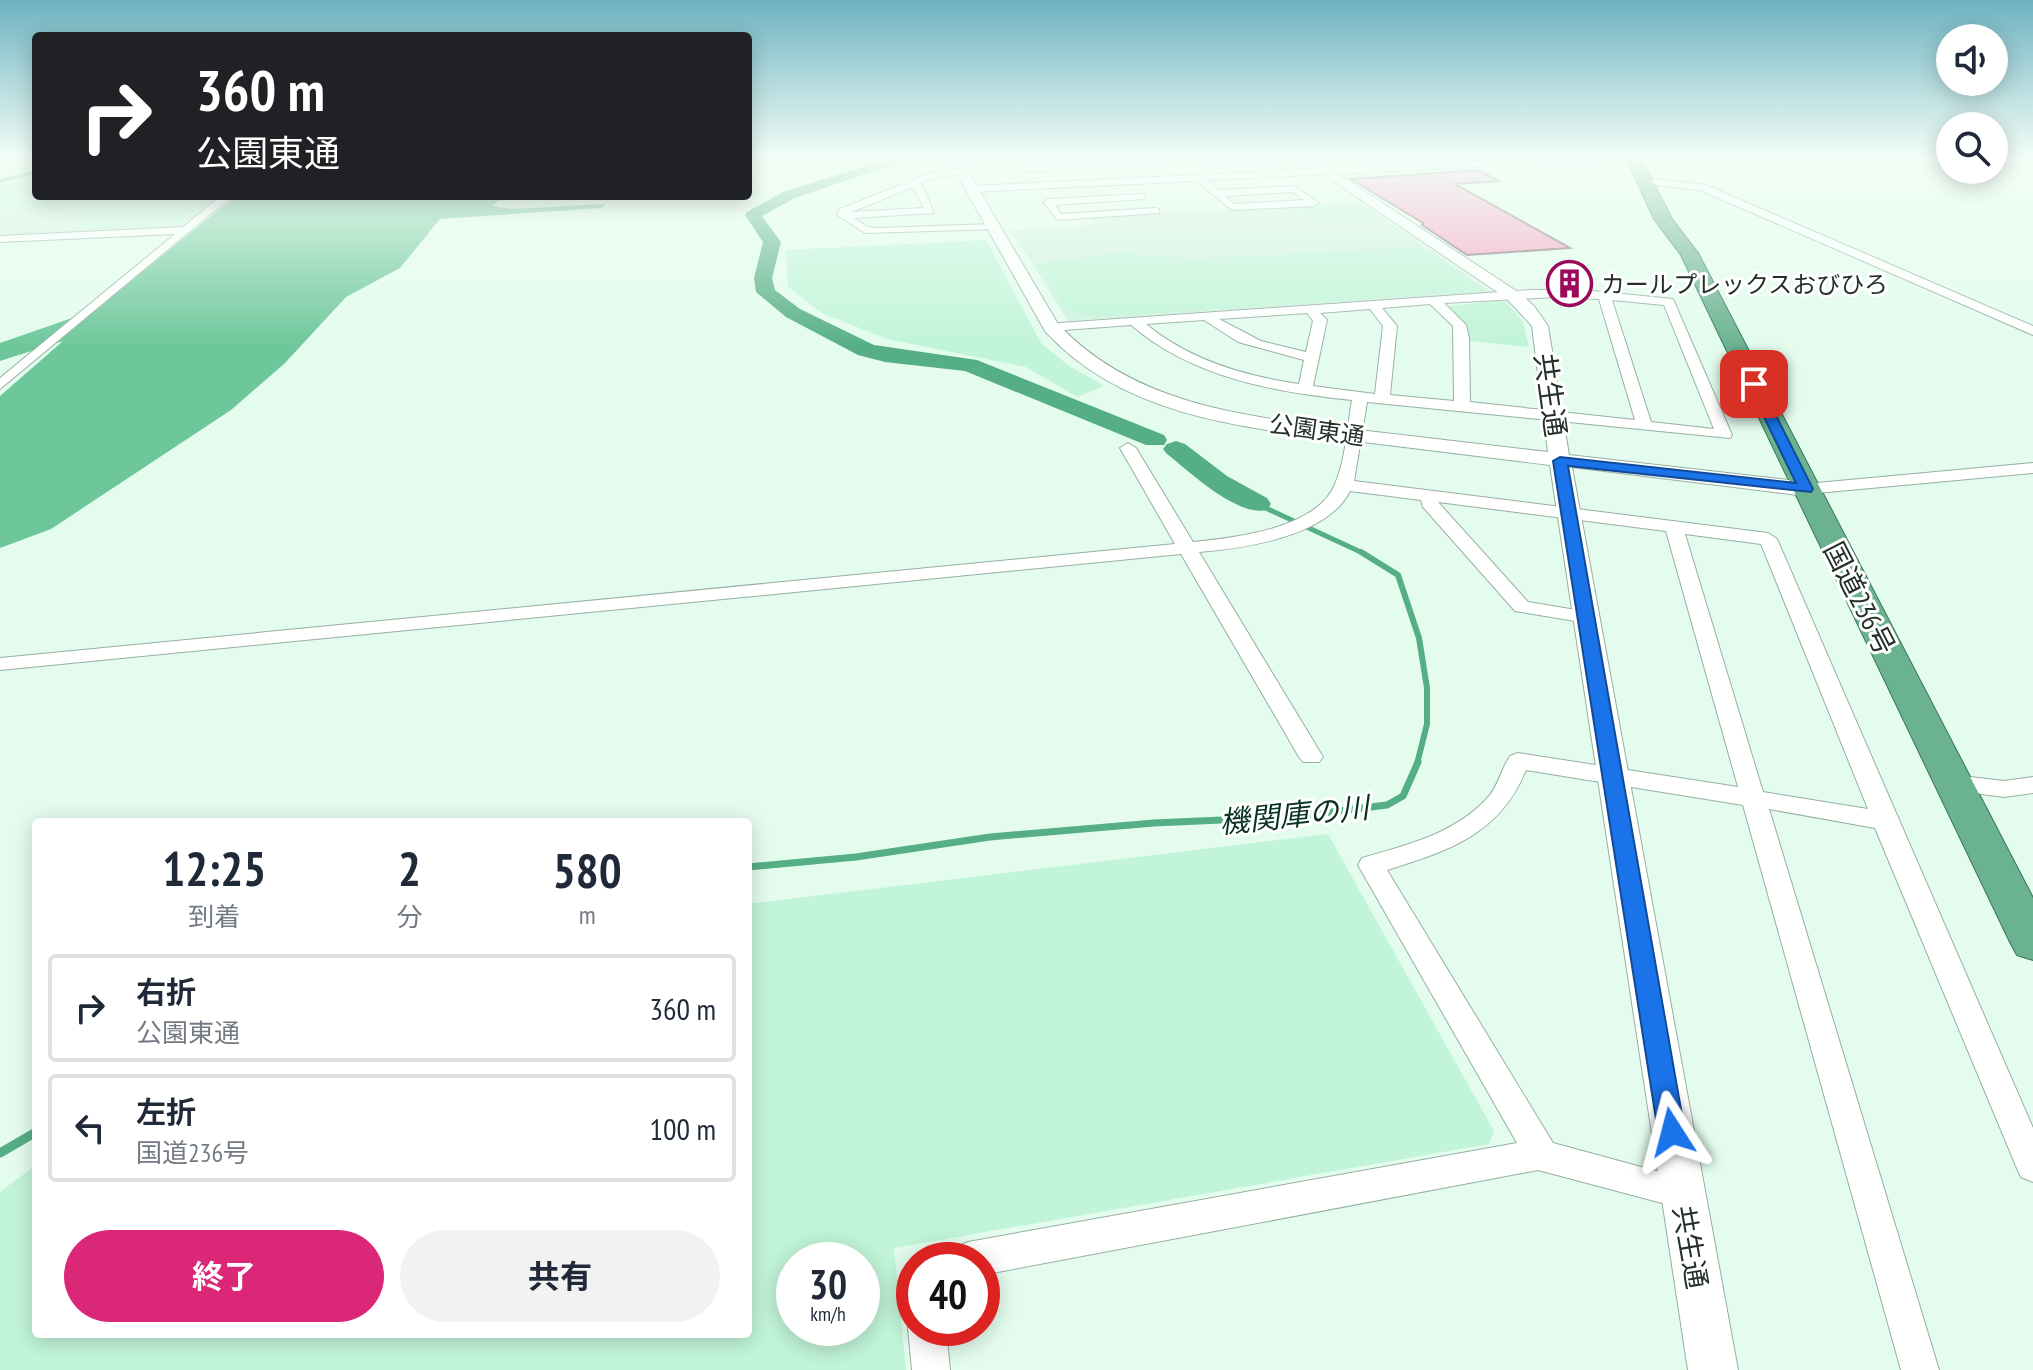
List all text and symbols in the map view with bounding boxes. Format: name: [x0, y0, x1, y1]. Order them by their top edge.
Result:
map controls: [1936, 24, 2008, 184]
button: sound: [1936, 24, 2008, 96]
text: 360 m: [196, 54, 325, 126]
icon: right: [64, 64, 168, 168]
button: search: [1936, 112, 2008, 184]
text: 公園東通: [196, 129, 340, 176]
building icon: カールプレックスおびひろ: [1546, 260, 1594, 308]
place label: カールプレックスおびひろ: [1601, 269, 1888, 300]
pin: [1720, 350, 1788, 418]
street label: 共生通: [1527, 351, 1575, 439]
icon: arrive: [1732, 362, 1776, 406]
street label: 公園東通: [1267, 408, 1367, 452]
street label: 国道236号: [1816, 535, 1904, 661]
water label: 機関庫の川: [1217, 786, 1374, 841]
text: 12:25: [162, 837, 266, 899]
text: 2: [398, 837, 421, 899]
text: 580: [553, 839, 622, 901]
text: m: [579, 898, 596, 931]
text: 到着: [188, 900, 240, 933]
text: 分: [396, 900, 423, 933]
text: 右折: [136, 972, 196, 1011]
icon: right: [68, 986, 112, 1030]
text: 360 m: [650, 989, 716, 1028]
text: 公園東通: [136, 1016, 240, 1049]
position arrow: [1630, 1090, 1714, 1174]
text: 左折: [136, 1092, 196, 1131]
icon: left: [68, 1106, 112, 1150]
text: 100 m: [650, 1109, 716, 1148]
text: 国道236号: [136, 1136, 249, 1169]
street label: 共生通: [1665, 1202, 1717, 1292]
button: 終了: [64, 1230, 384, 1322]
button: 共有: [400, 1230, 720, 1322]
speed limit sign: 40: [896, 1242, 1000, 1346]
text: 30: [809, 1258, 847, 1310]
text: km/h: [810, 1301, 846, 1327]

